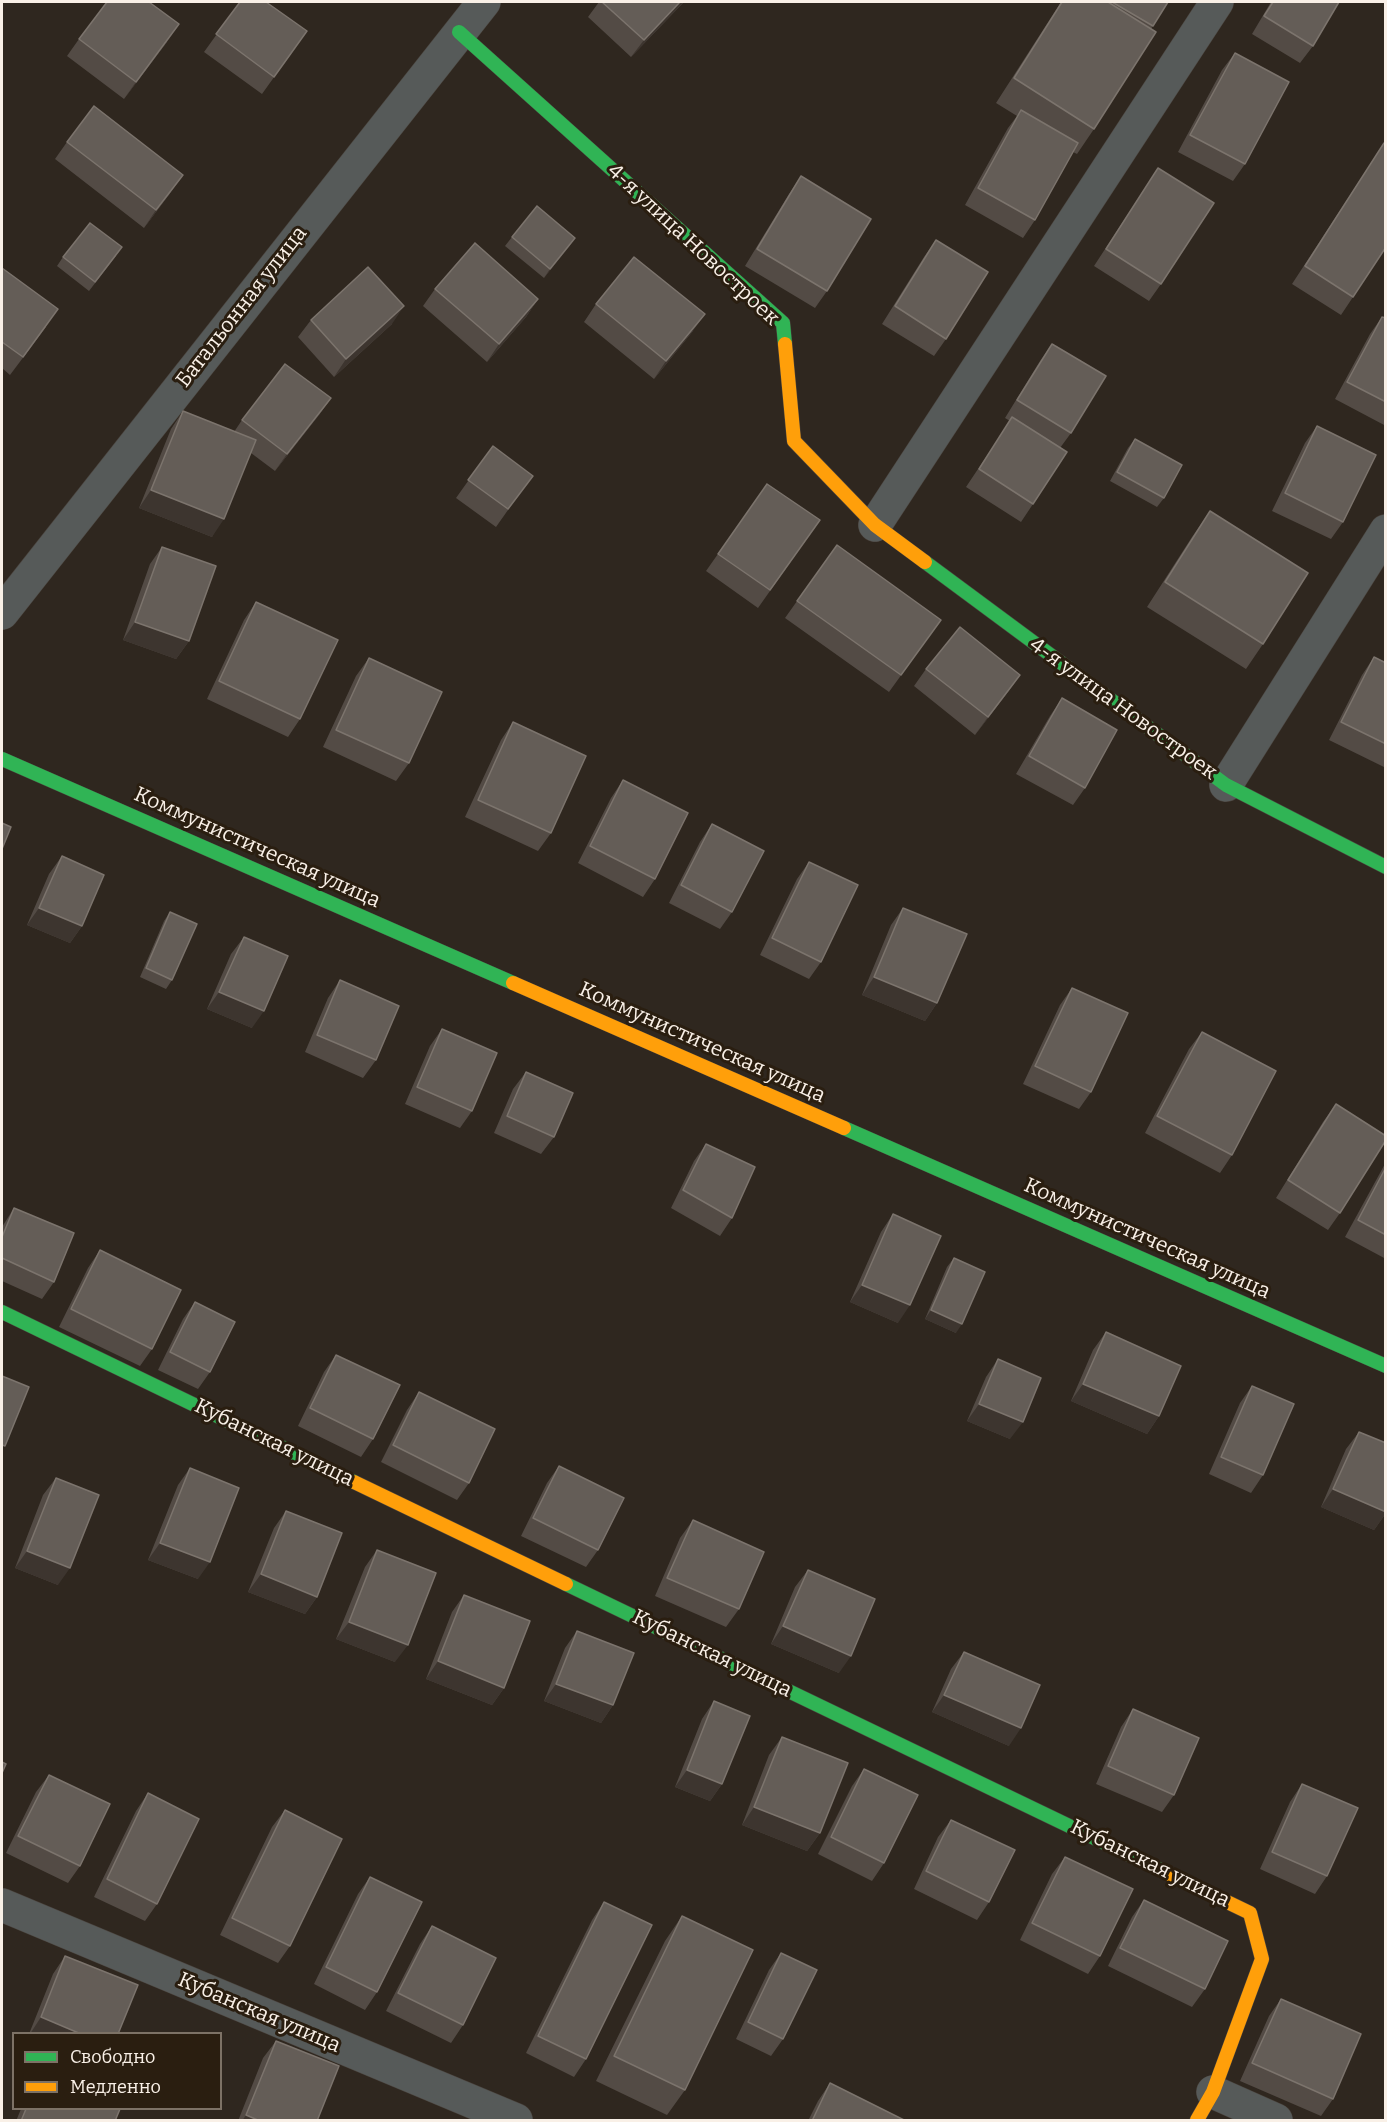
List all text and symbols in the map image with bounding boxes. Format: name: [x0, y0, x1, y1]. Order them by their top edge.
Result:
street label: 4-я улица Новостроек: [602, 159, 784, 331]
street label: Батальонная улица: [171, 221, 313, 393]
street label: 4-я улица Новостроек: [1024, 633, 1222, 785]
street label: Коммунистическая улица: [130, 782, 384, 914]
street label: Коммунистическая улица: [575, 977, 829, 1109]
street label: Коммунистическая улица: [1020, 1173, 1274, 1305]
street label: Кубанская улица: [190, 1394, 358, 1492]
street label: Кубанская улица: [628, 1605, 796, 1703]
street label: Кубанская улица: [1066, 1815, 1234, 1913]
street label: Кубанская улица: [174, 1967, 344, 2059]
legend: [12, 2032, 222, 2110]
text: Свободно: [70, 2046, 155, 2068]
text: Медленно: [70, 2076, 161, 2098]

